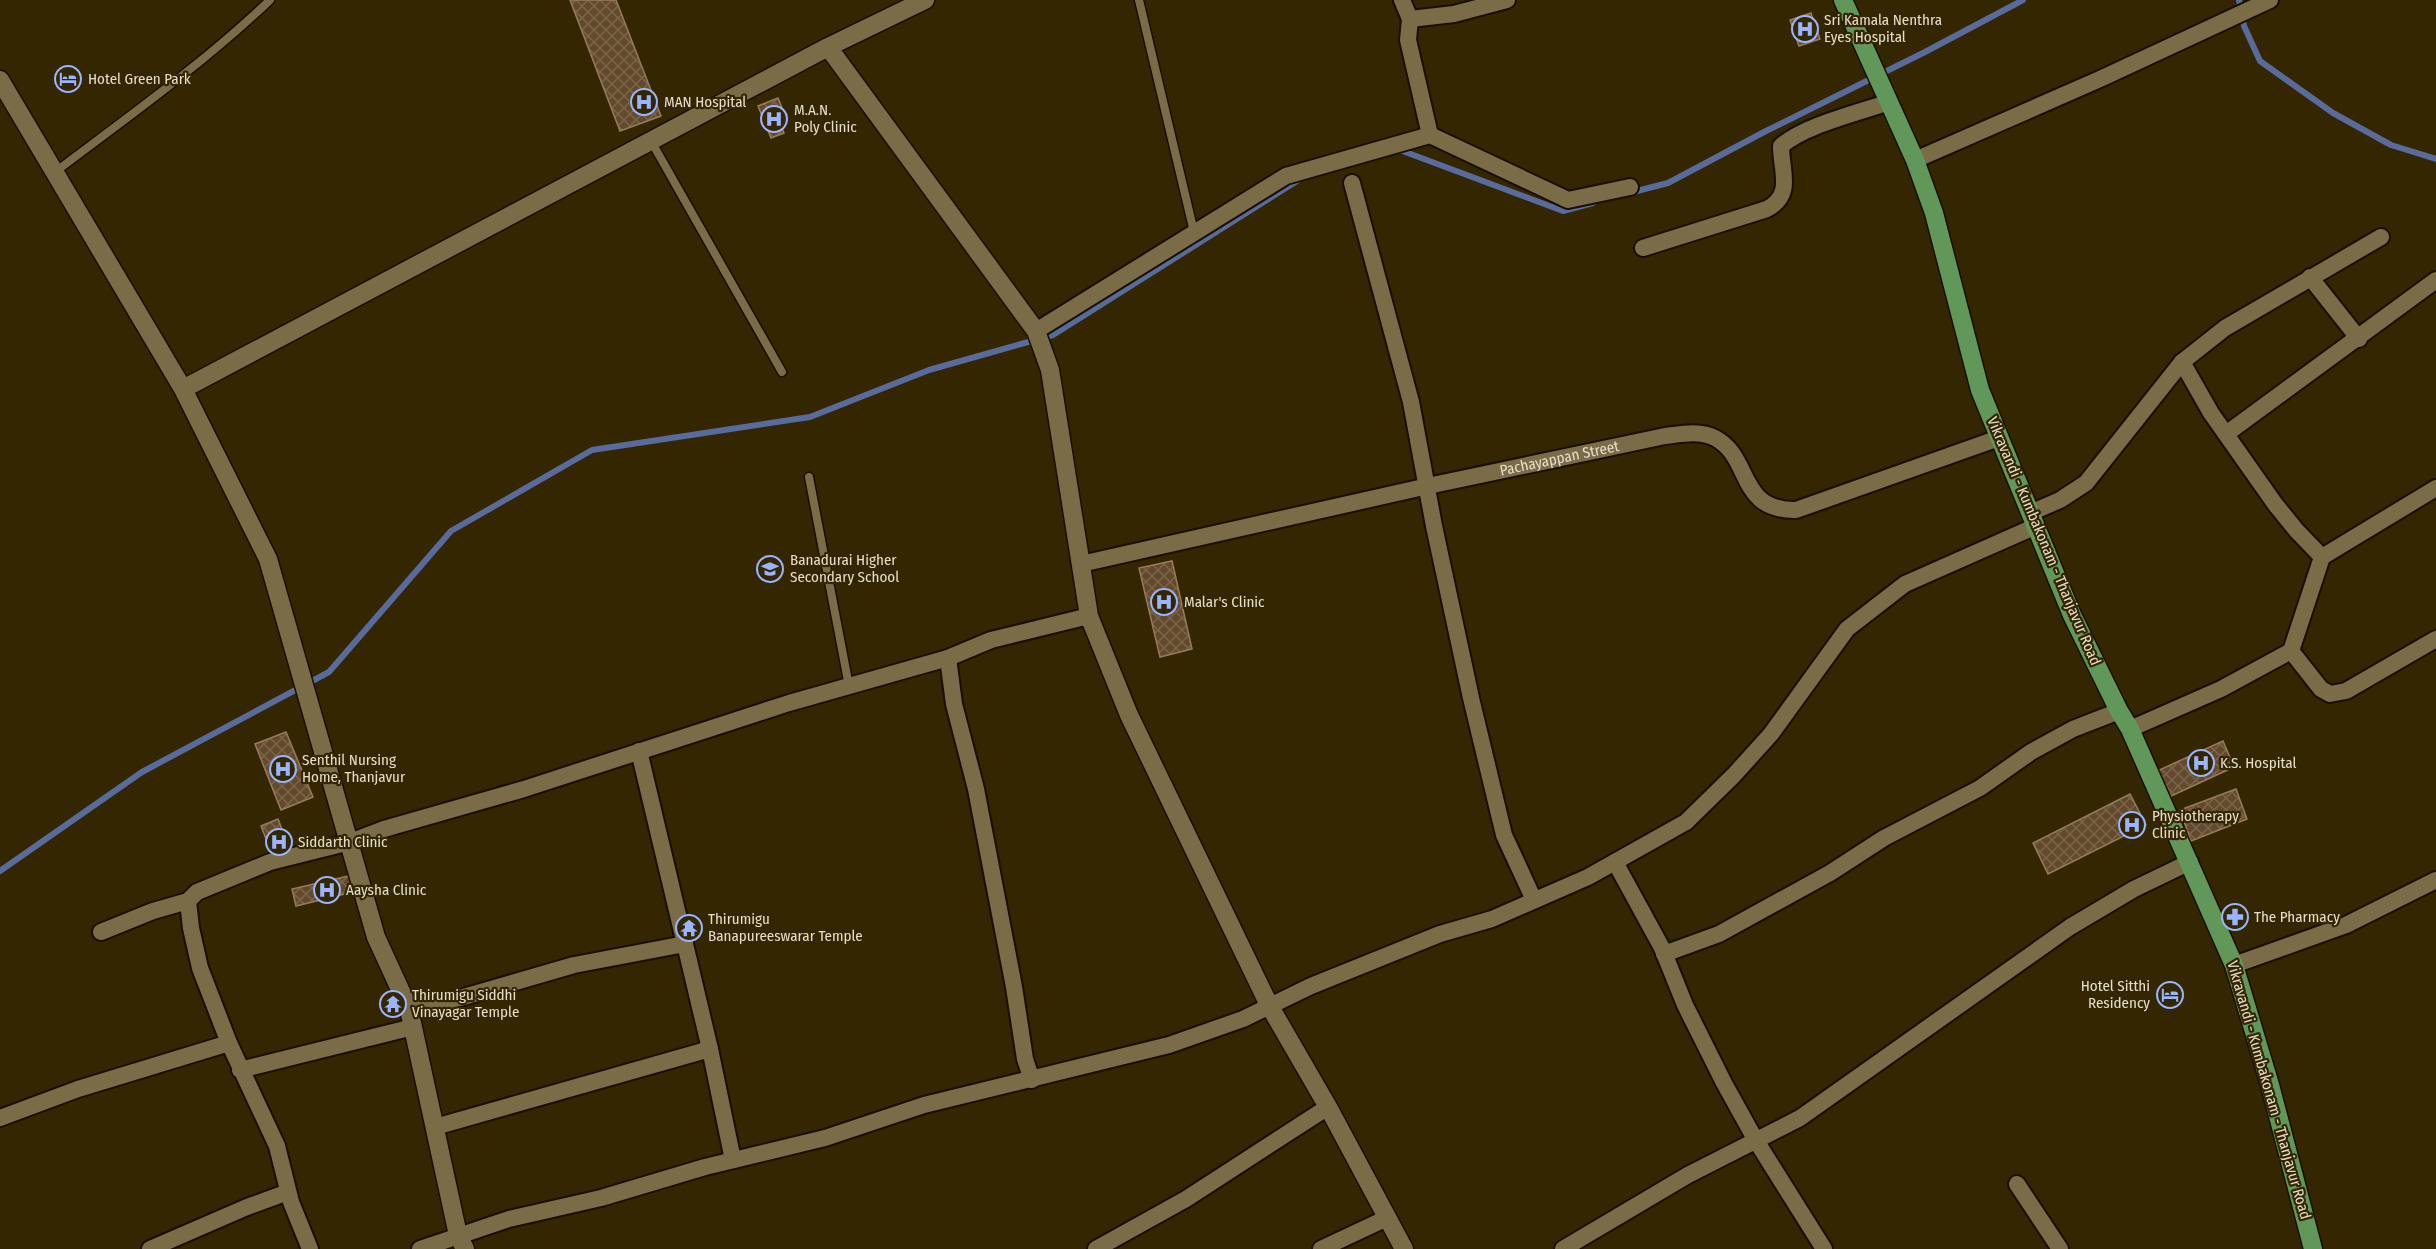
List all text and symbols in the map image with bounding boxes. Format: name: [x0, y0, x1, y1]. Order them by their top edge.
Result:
place label: Sri Kamala Nenthra Eyes Hospital: [1824, 11, 1942, 46]
hospital icon: Sri Kamala Nenthra Eyes Hospital: [1790, 14, 1820, 44]
hotel icon: Hotel Green Park: [53, 64, 83, 94]
place label: Hotel Green Park: [88, 70, 191, 88]
hospital icon: MAN Hospital: [629, 87, 659, 117]
place label: MAN Hospital: [664, 93, 746, 111]
place label: M.A.N. Poly Clinic: [794, 101, 857, 136]
hospital icon: M.A.N. Poly Clinic: [759, 104, 789, 134]
street label: Vikravandi - Kumbakonam - Thanjavur Road: [1983, 414, 2105, 668]
street label: Pachayappan Street: [1498, 437, 1621, 480]
place label: Banadurai Higher Secondary School: [790, 551, 899, 586]
school or university icon: Banadurai Higher Secondary School: [755, 554, 785, 584]
hospital icon: Malar's Clinic: [1149, 587, 1179, 617]
place label: Malar's Clinic: [1184, 593, 1265, 611]
hospital icon: K.S. Hospital: [2186, 748, 2216, 778]
place label: Senthil Nursing Home, Thanjavur: [302, 751, 406, 786]
hospital icon: Senthil Nursing Home, Thanjavur: [268, 754, 298, 784]
place label: K.S. Hospital: [2220, 754, 2296, 772]
place label: Physiotherapy Clinic: [2152, 807, 2239, 842]
hospital icon: Physiotherapy Clinic: [2117, 810, 2147, 840]
hospital icon: Siddarth Clinic: [264, 827, 294, 857]
place label: Siddarth Clinic: [298, 833, 388, 851]
hospital icon: Aaysha Clinic: [312, 875, 342, 905]
place label: Aaysha Clinic: [346, 881, 427, 899]
pharmacy icon: The Pharmacy: [2220, 902, 2250, 932]
place label: The Pharmacy: [2254, 908, 2340, 926]
place label: Thirumigu Banapureeswarar Temple: [708, 910, 863, 945]
temple icon: Thirumigu Banapureeswarar Temple: [674, 913, 704, 943]
street label: Vikravandi - Kumbakonam - Thanjavur Road: [2223, 959, 2315, 1221]
place label: Hotel Sitthi Residency: [2081, 977, 2150, 1012]
hotel icon: Hotel Sitthi Residency: [2155, 980, 2185, 1010]
place label: Thirumigu Siddhi Vinayagar Temple: [412, 986, 519, 1021]
temple icon: Thirumigu Siddhi Vinayagar Temple: [378, 989, 408, 1019]

